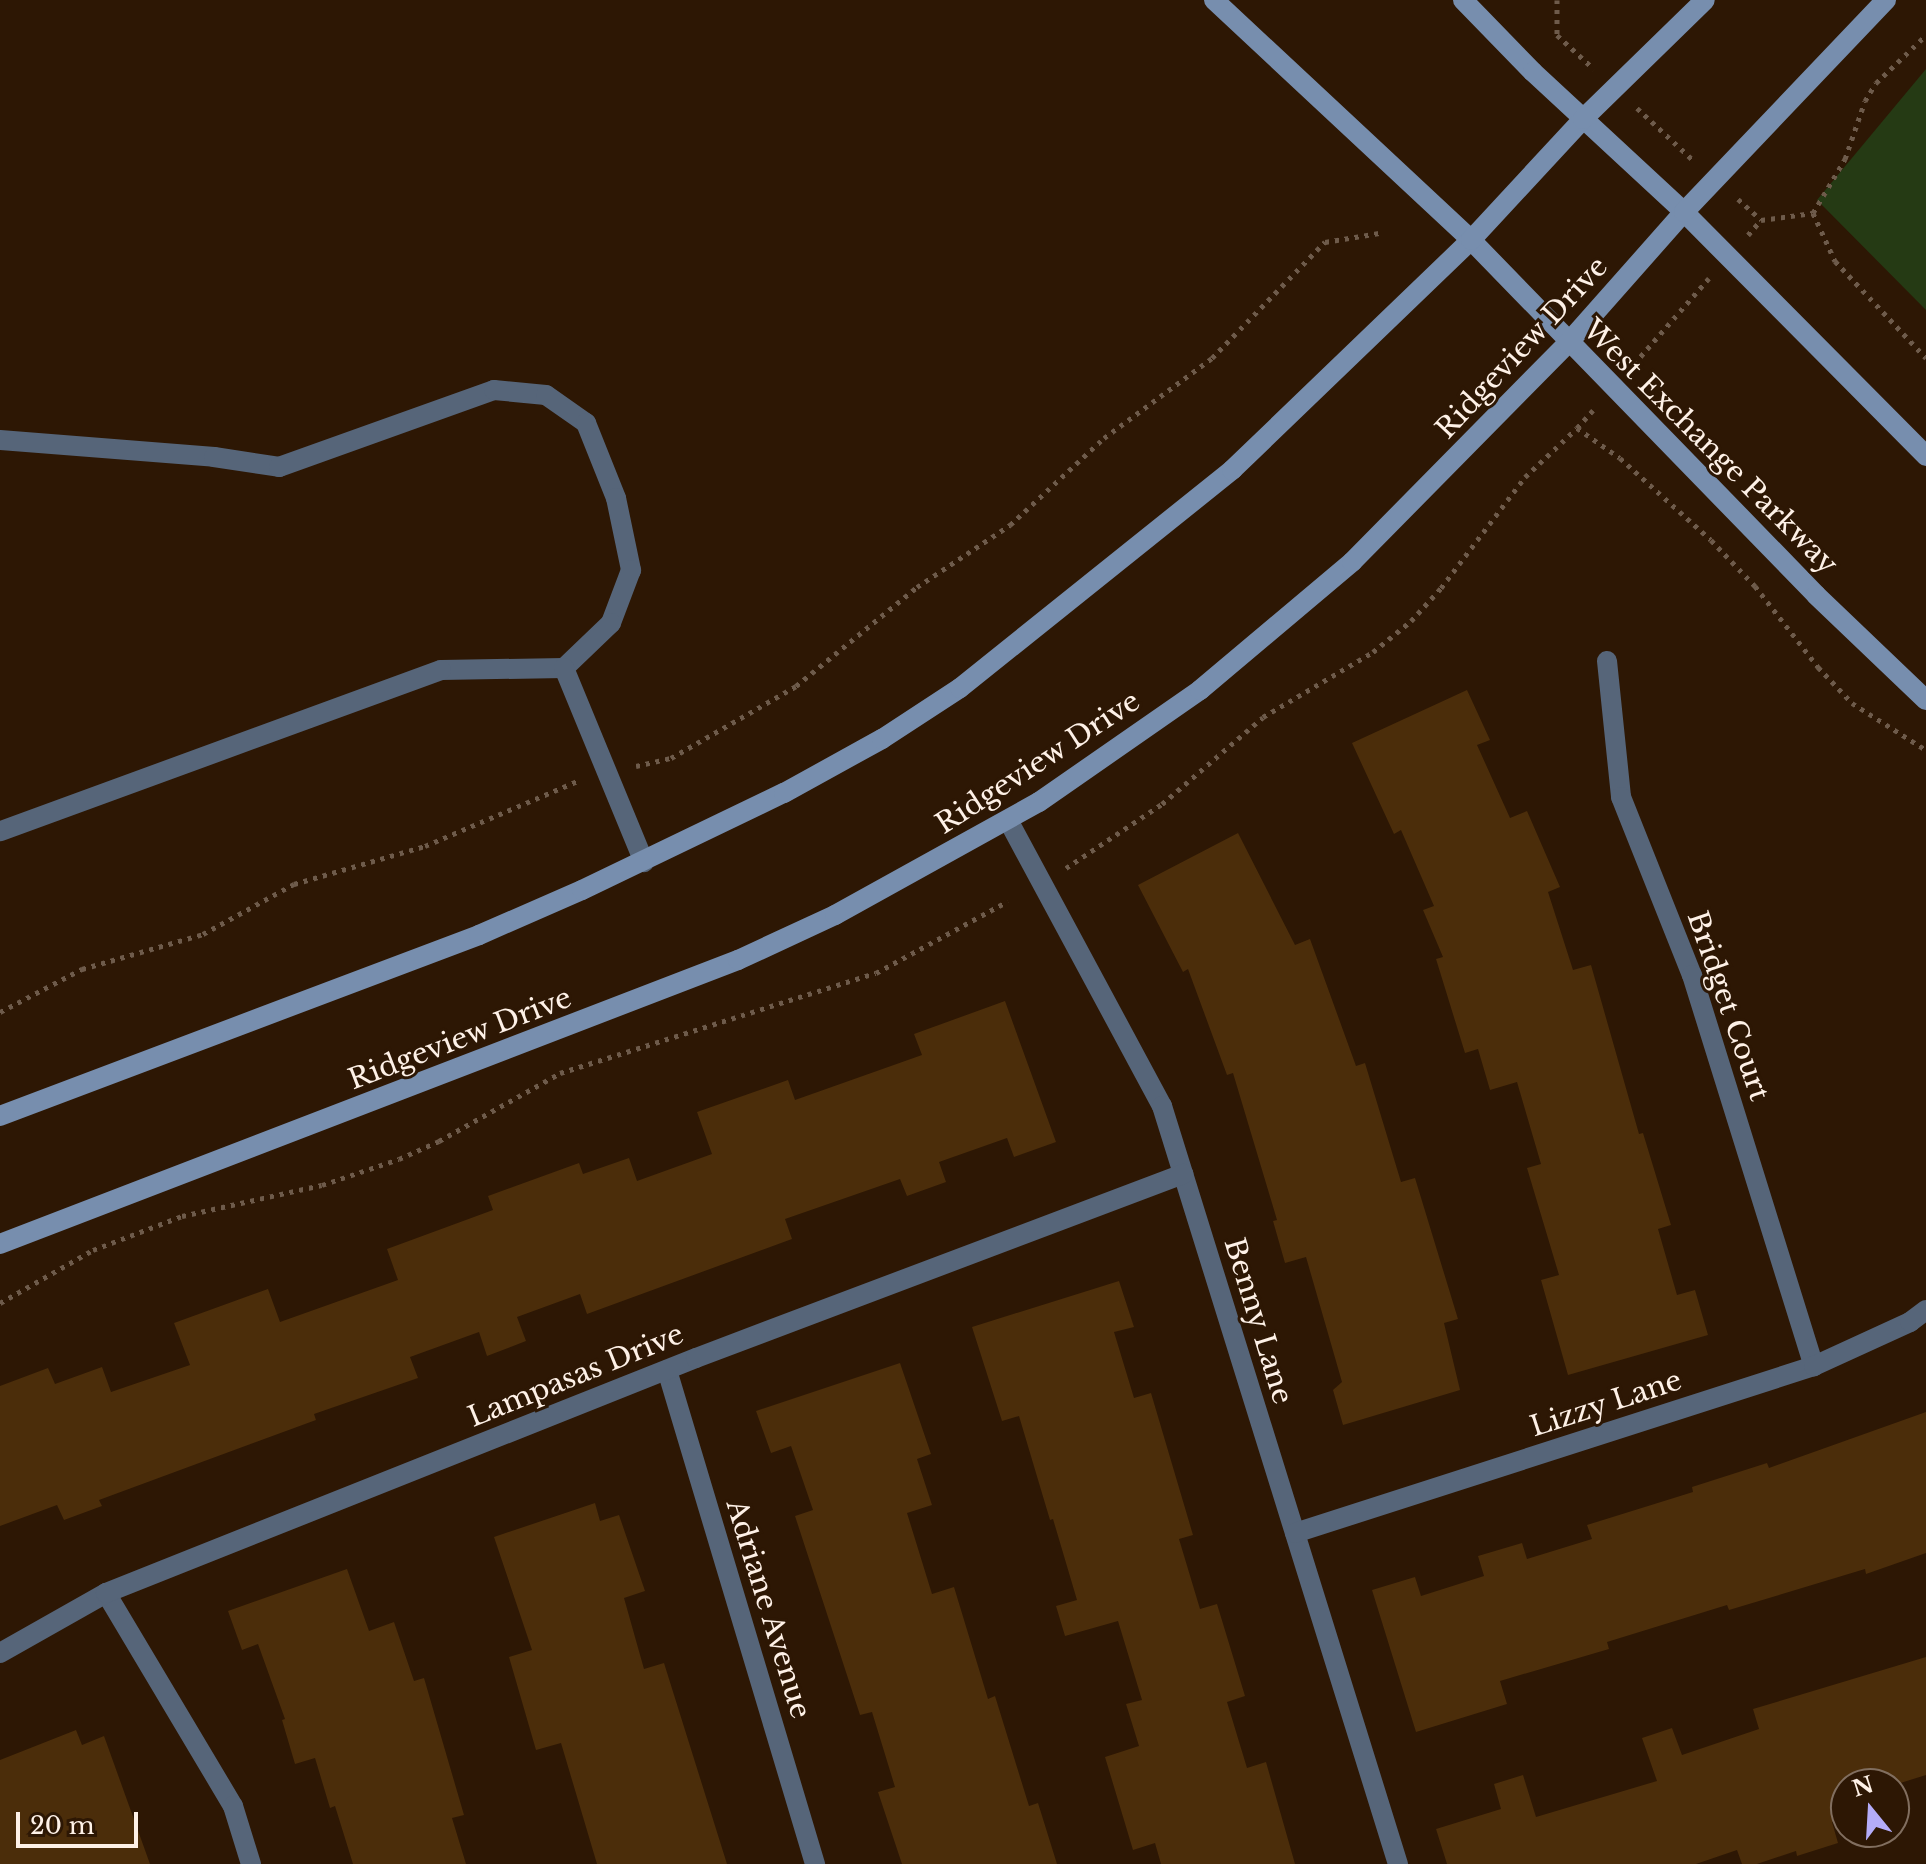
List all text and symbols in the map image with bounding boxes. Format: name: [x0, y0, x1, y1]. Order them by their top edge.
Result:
street label: Ridgeview Drive: [1429, 250, 1615, 446]
street label: West Exchange Parkway: [1576, 313, 1844, 581]
street label: Ridgeview Drive: [929, 684, 1147, 842]
street label: Bridget Court: [1680, 907, 1776, 1105]
street label: Ridgeview Drive: [343, 981, 577, 1097]
street label: Benny Lane: [1217, 1234, 1299, 1408]
street label: Lampasas Drive: [463, 1317, 689, 1435]
street label: Lizzy Lane: [1526, 1364, 1686, 1444]
street label: Adriane Avenue: [719, 1495, 817, 1723]
north arrow: [1830, 1768, 1910, 1848]
text: N: [1849, 1771, 1877, 1803]
scale bar: [20, 1796, 142, 1846]
text: 20 m: [30, 1811, 95, 1840]

